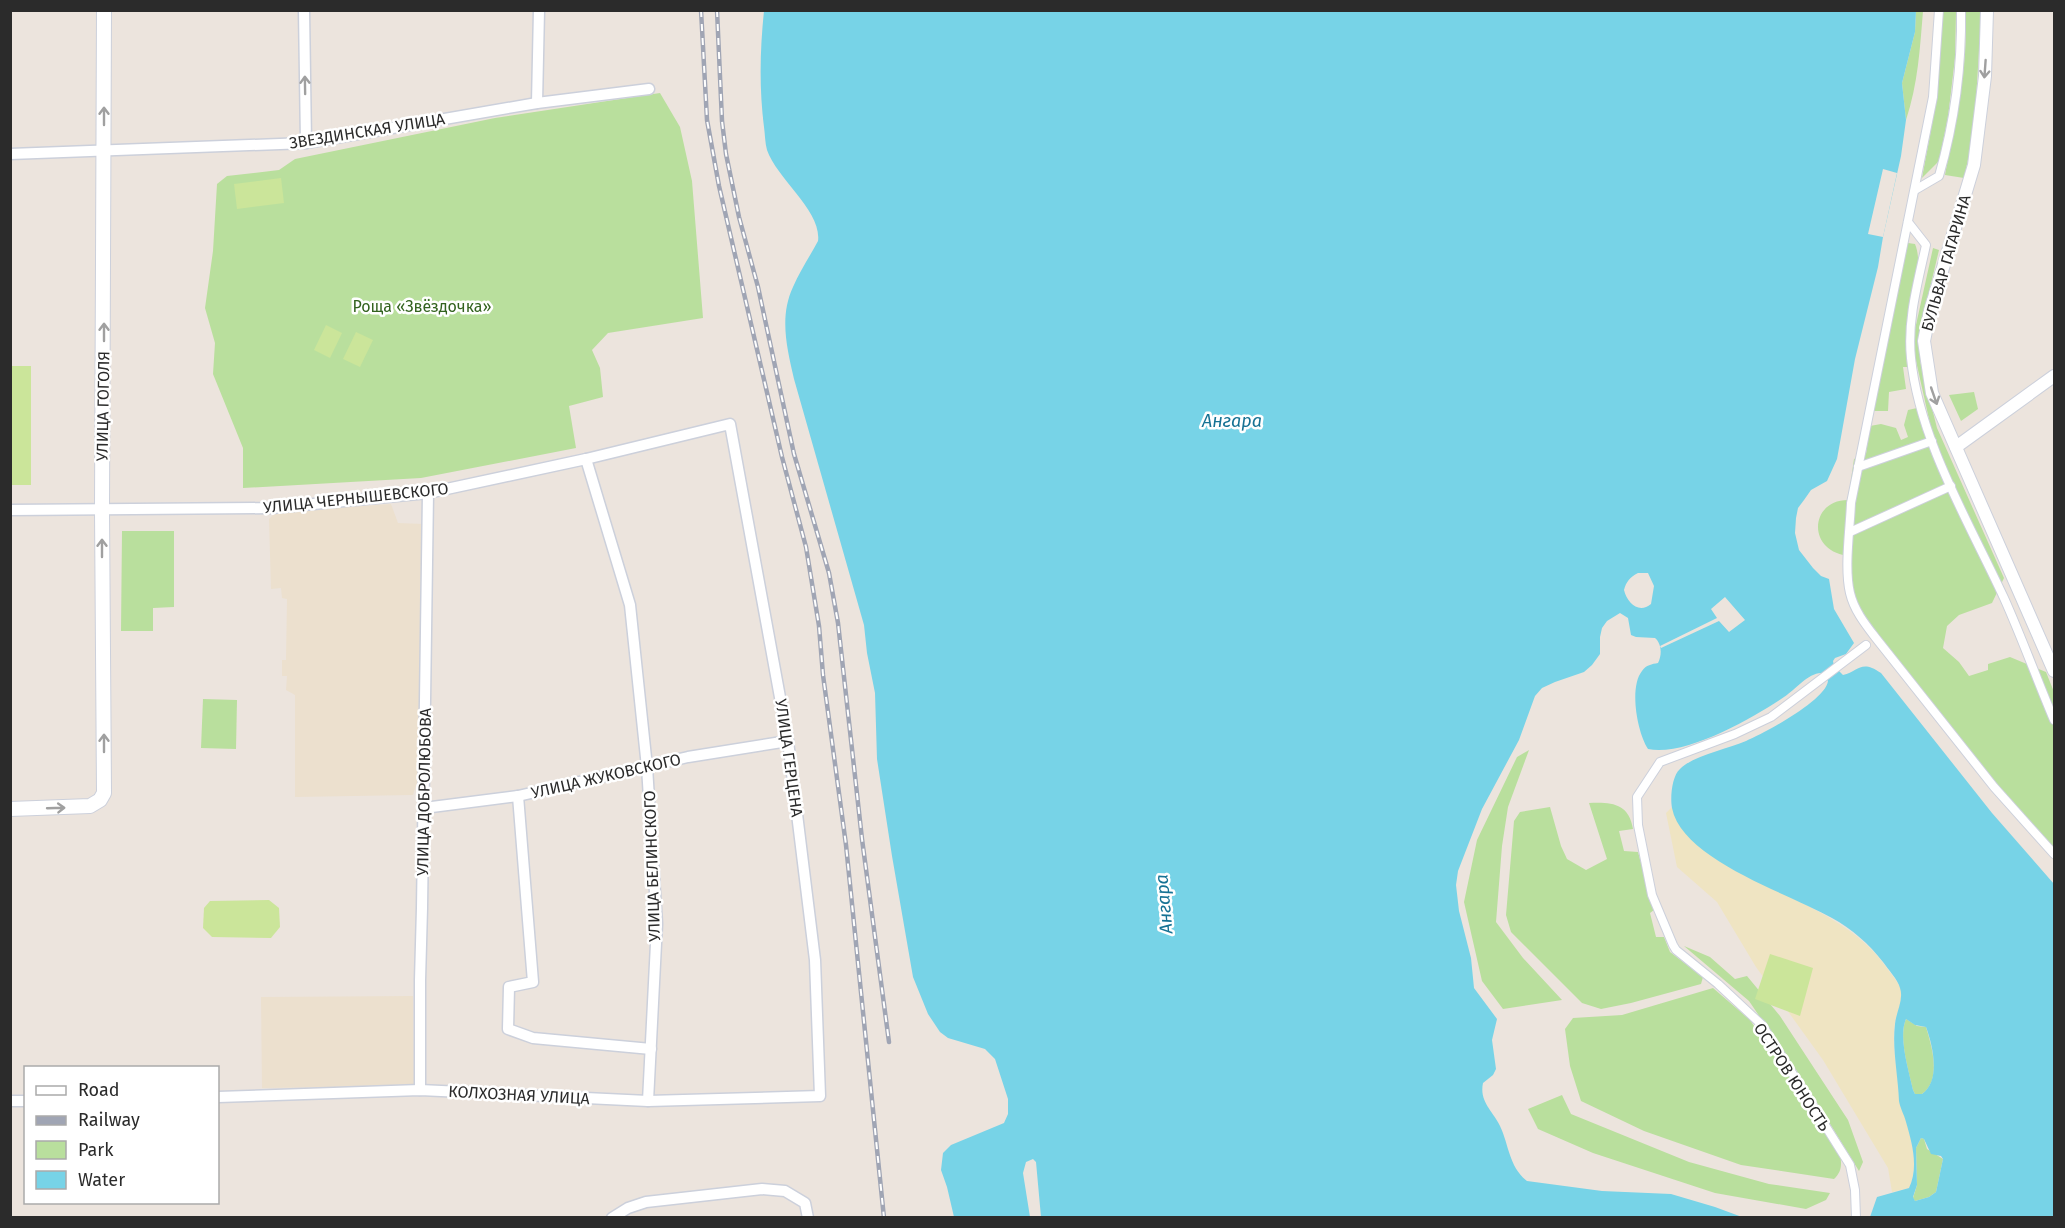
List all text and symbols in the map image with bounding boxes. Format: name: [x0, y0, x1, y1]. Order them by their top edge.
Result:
one-way arrow: [1980, 58, 1991, 78]
one-way arrow: [299, 75, 310, 95]
one-way arrow: [98, 106, 110, 126]
street label: ЗВЕЗДИНСКАЯ УЛИЦА: [288, 109, 447, 153]
street label: БУЛЬВАР ГАГАРИНА: [1917, 192, 1975, 333]
park label: Роща «Звёздочка»: [352, 297, 492, 316]
one-way arrow: [98, 322, 110, 342]
street label: УЛИЦА ГОГОЛЯ: [93, 351, 113, 461]
one-way arrow: [1930, 386, 1941, 405]
water label: Ангара: [1201, 410, 1262, 432]
street label: УЛИЦА ЧЕРНЫШЕВСКОГО: [263, 479, 449, 517]
one-way arrow: [96, 538, 108, 558]
street label: УЛИЦА ГЕРЦЕНА: [771, 698, 807, 819]
street label: УЛИЦА ДОБРОЛЮБОВА: [413, 707, 435, 876]
one-way arrow: [98, 733, 109, 753]
street label: УЛИЦА ЖУКОВСКОГО: [529, 750, 683, 802]
street label: УЛИЦА БЕЛИНСКОГО: [640, 790, 664, 942]
one-way arrow: [46, 802, 66, 813]
water label: Ангара: [1150, 873, 1178, 936]
street label: ОСТРОВ ЮНОСТЬ: [1750, 1019, 1834, 1135]
legend: [24, 1066, 219, 1204]
text: Road: [78, 1079, 120, 1101]
street label: КОЛХОЗНАЯ УЛИЦА: [448, 1082, 591, 1108]
text: Railway: [78, 1109, 140, 1131]
text: Park: [78, 1139, 114, 1161]
text: Water: [78, 1169, 125, 1191]

